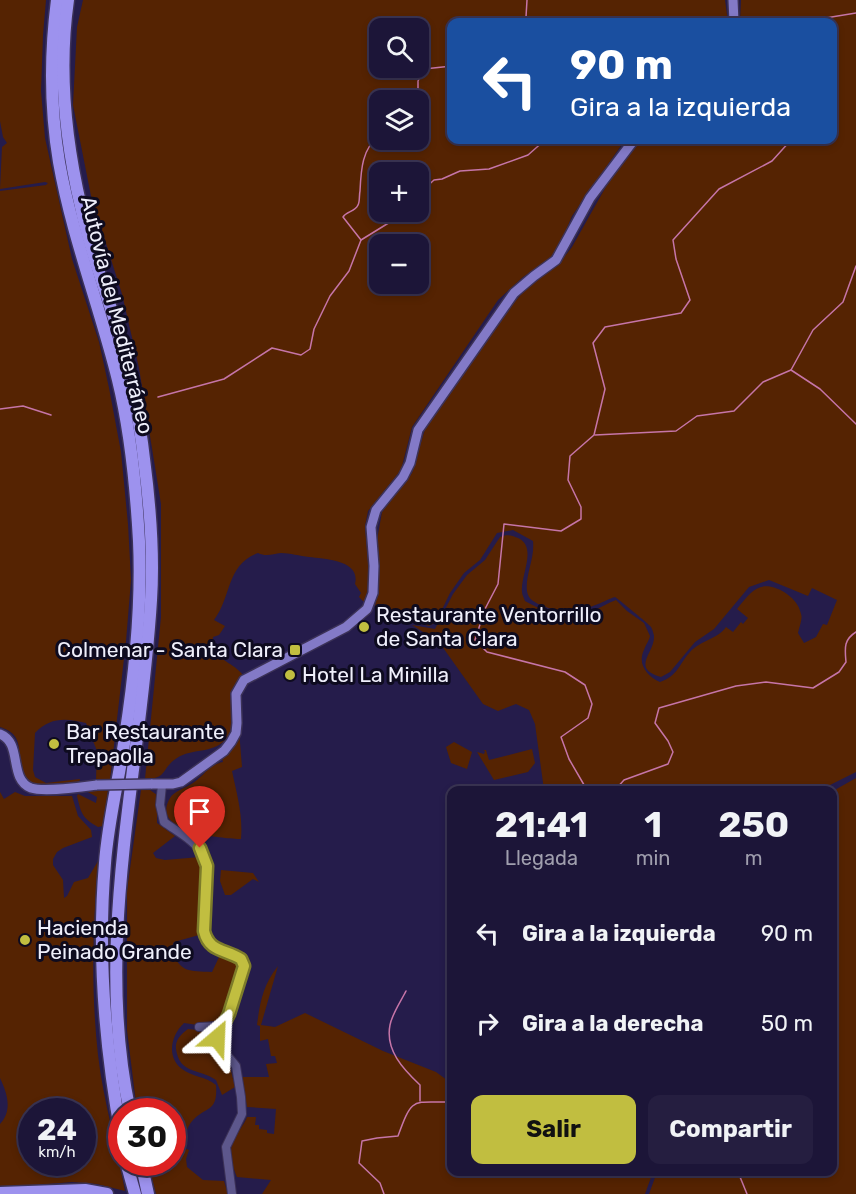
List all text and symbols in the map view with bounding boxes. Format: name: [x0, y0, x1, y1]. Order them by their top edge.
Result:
map controls: [369, 18, 429, 294]
button: search: [369, 18, 429, 78]
text: 90 m: [570, 40, 673, 90]
icon: left: [471, 42, 549, 120]
button: layers: [369, 90, 429, 150]
text: Gira a la izquierda: [570, 91, 791, 123]
button: +: [369, 162, 429, 222]
street label: Autovía del Mediterráneo: [76, 193, 159, 436]
button: −: [369, 234, 429, 294]
place label: Restaurante Ventorrillo de Santa Clara: [376, 602, 602, 651]
marker: Restaurante Ventorrillo de Santa Clara: [357, 620, 371, 634]
place label: Colmenar - Santa Clara: [57, 637, 283, 662]
marker: Colmenar - Santa Clara: [288, 643, 302, 657]
place label: Hotel La Minilla: [302, 662, 449, 687]
marker: Hotel La Minilla: [283, 668, 297, 682]
place label: Bar Restaurante Trepaolla: [66, 719, 225, 768]
marker: Bar Restaurante Trepaolla: [47, 737, 61, 751]
pin: [174, 786, 225, 848]
icon: arrive: [183, 795, 216, 828]
text: 21:41: [495, 803, 588, 846]
text: 1: [644, 803, 662, 846]
text: 250: [718, 803, 789, 846]
text: Llegada: [505, 846, 578, 870]
text: min: [636, 846, 670, 870]
text: m: [745, 846, 763, 870]
place label: Hacienda Peinado Grande: [37, 915, 192, 964]
icon: left: [471, 917, 504, 950]
text: Gira a la izquierda: [522, 920, 716, 947]
text: 90 m: [761, 920, 813, 947]
marker: Hacienda Peinado Grande: [18, 933, 32, 947]
position arrow: [185, 1006, 249, 1070]
icon: right: [471, 1007, 504, 1040]
text: Gira a la derecha: [522, 1010, 703, 1037]
text: 50 m: [761, 1010, 813, 1037]
button: Salir: [471, 1095, 636, 1164]
button: Compartir: [648, 1095, 813, 1164]
speed limit sign: 30: [108, 1098, 186, 1176]
text: 24: [37, 1112, 77, 1148]
text: km/h: [38, 1143, 76, 1161]

